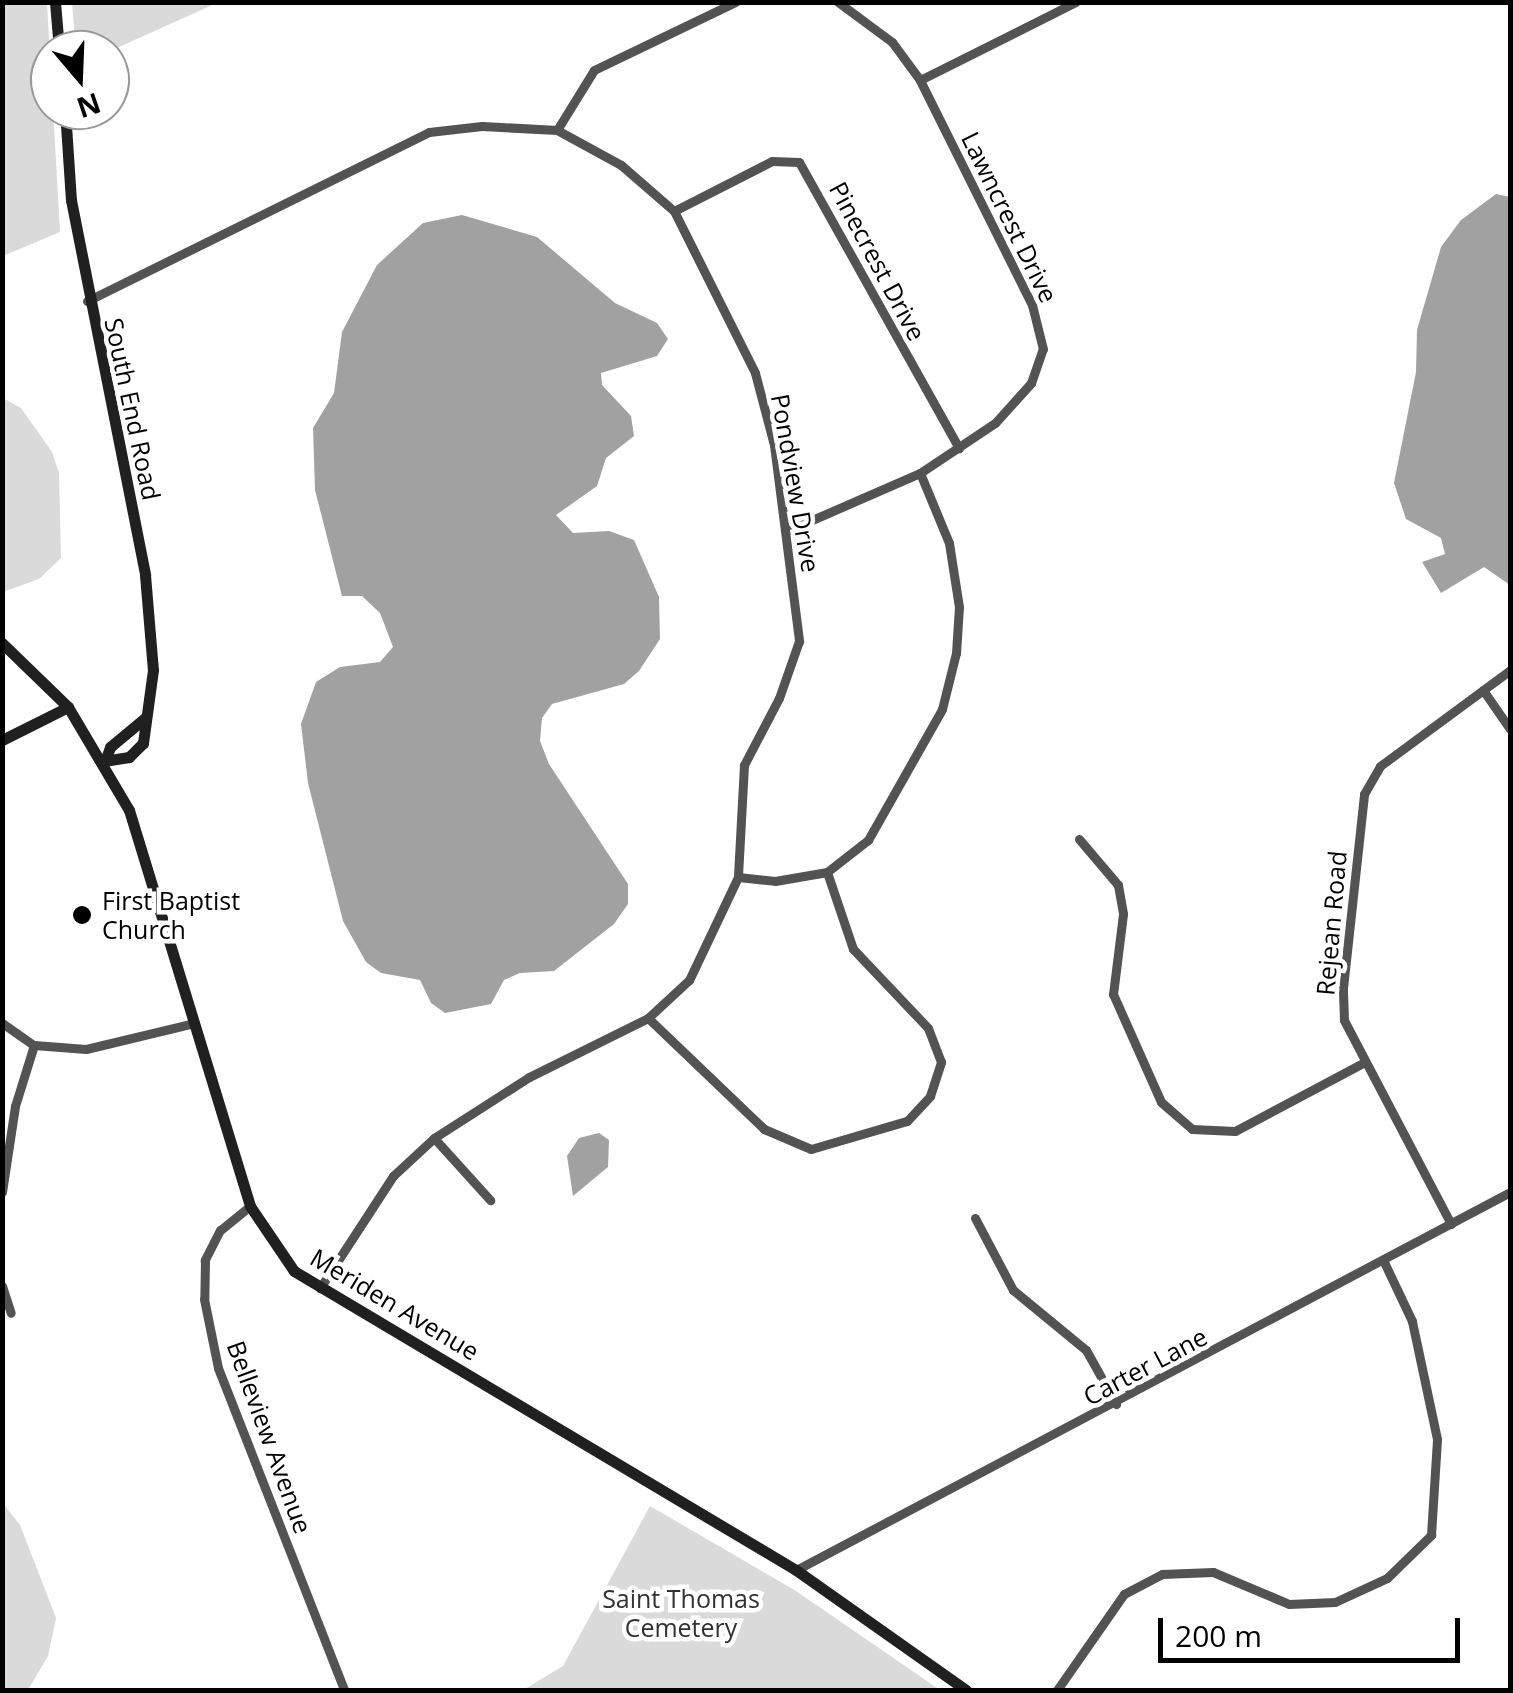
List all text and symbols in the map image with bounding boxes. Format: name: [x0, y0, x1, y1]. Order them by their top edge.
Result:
north arrow: [30, 30, 130, 130]
text: N: [72, 85, 106, 128]
street label: Lawncrest Drive: [956, 127, 1064, 307]
street label: Pinecrest Drive: [824, 176, 932, 346]
street label: South End Road: [99, 315, 167, 503]
street label: Pondview Drive: [766, 391, 826, 575]
street label: Rejean Road: [1310, 849, 1352, 997]
place label: First Baptist Church: [102, 886, 240, 945]
marker: First Baptist Church: [71, 904, 93, 926]
street label: Meriden Avenue: [305, 1242, 485, 1366]
street label: Carter Lane: [1078, 1321, 1212, 1411]
street label: Belleview Avenue: [221, 1337, 319, 1537]
park label: Saint Thomas Cemetery: [602, 1584, 760, 1643]
scale bar: [1163, 1598, 1466, 1660]
text: 200 m: [1175, 1615, 1262, 1656]

